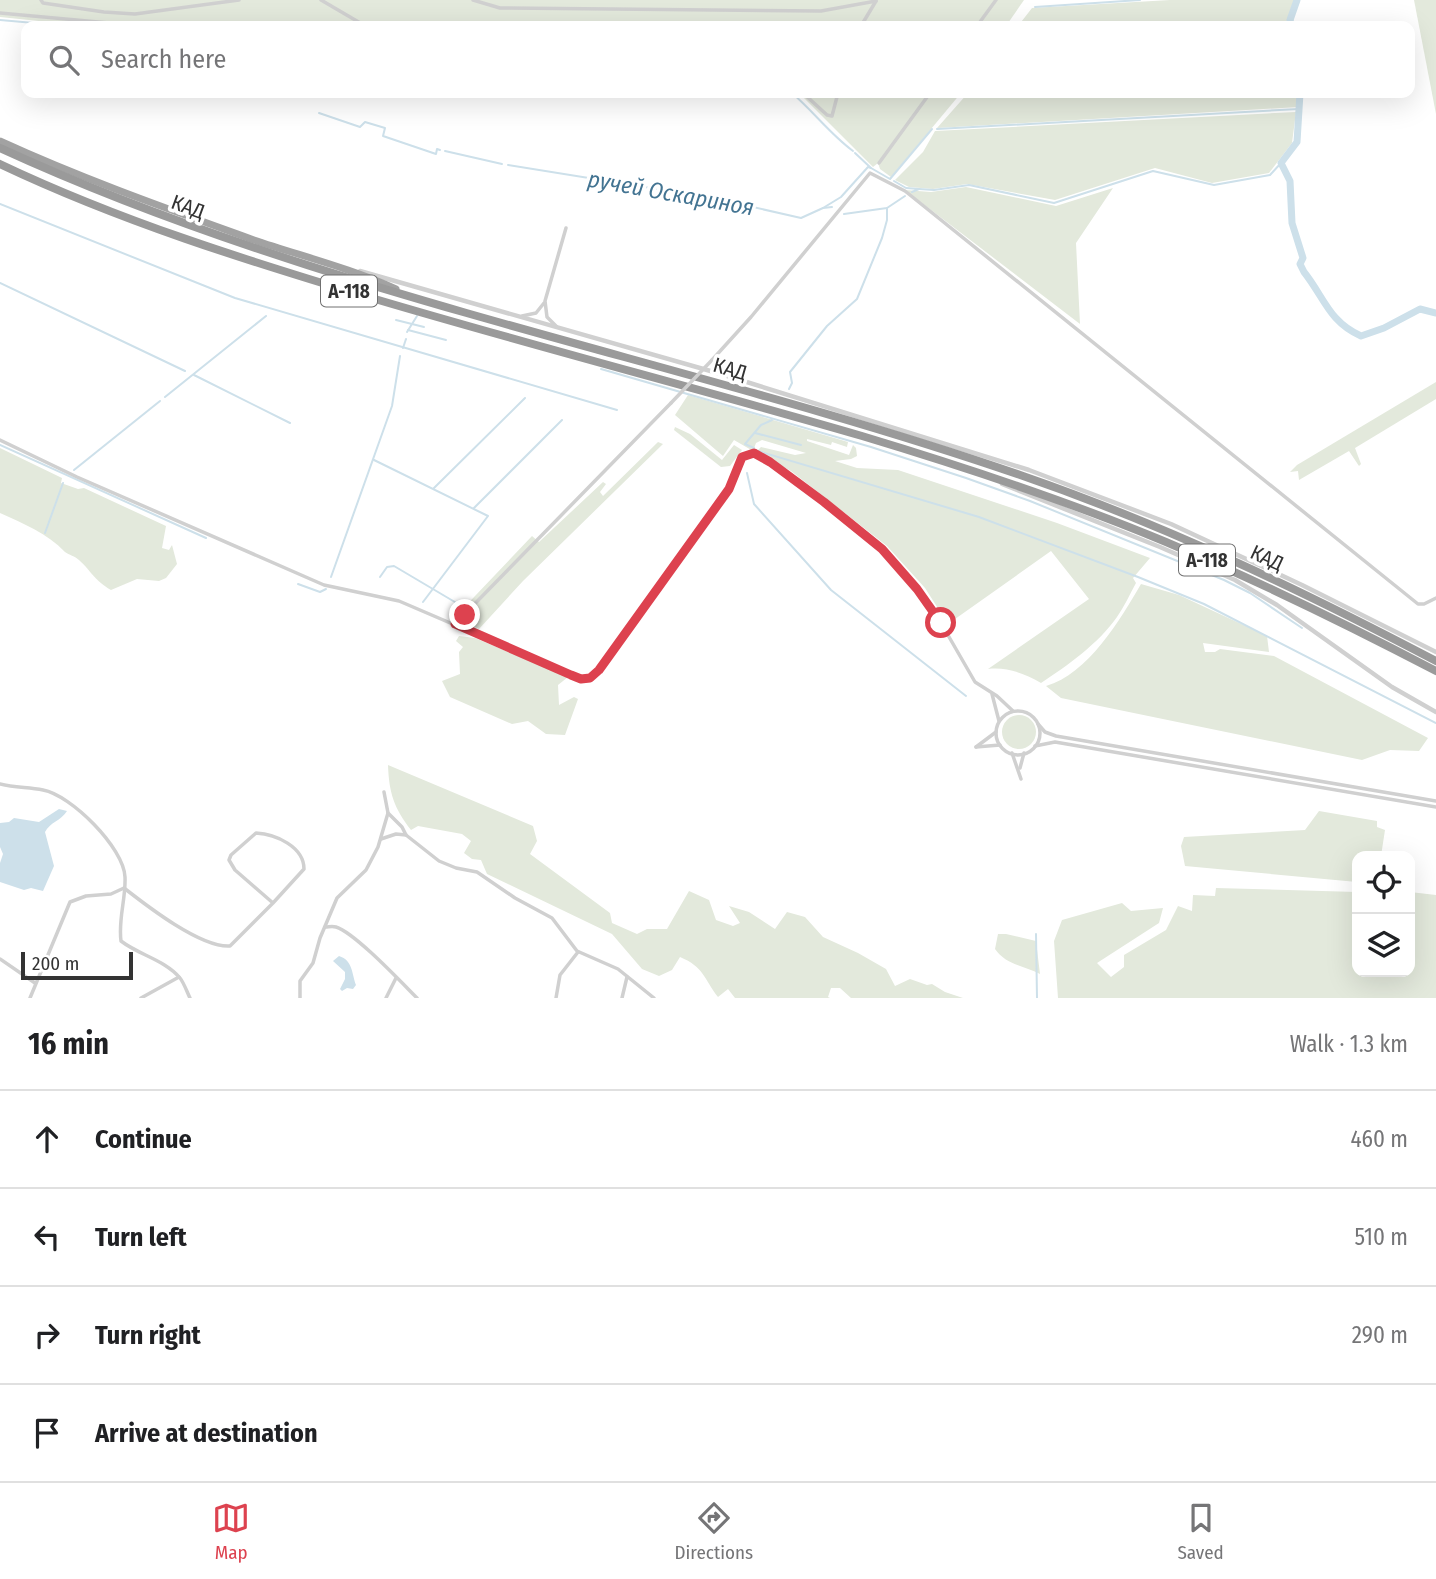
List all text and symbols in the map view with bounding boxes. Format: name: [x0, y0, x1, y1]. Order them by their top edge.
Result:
search box: [21, 21, 1415, 98]
icon: search: [45, 41, 83, 79]
text: Search here: [101, 44, 226, 75]
water label: ручей Оскариноя: [586, 165, 756, 221]
street label: КАД: [168, 189, 208, 225]
road number: А-118: [321, 276, 377, 306]
street label: КАД: [710, 352, 750, 386]
street label: КАД: [1246, 539, 1288, 577]
road number: А-118: [1179, 544, 1235, 576]
route end: [449, 599, 480, 630]
route start: [925, 607, 956, 638]
map controls: [1352, 851, 1415, 977]
button: locate: [1352, 851, 1415, 914]
button: layers: [1352, 914, 1415, 977]
scale bar: [21, 949, 133, 981]
text: 200 m: [32, 952, 79, 975]
text: 16 min: [28, 1026, 109, 1062]
text: Walk · 1.3 km: [1290, 1030, 1408, 1058]
icon: ahead: [28, 1120, 66, 1158]
text: Continue: [95, 1124, 192, 1155]
text: 460 m: [1350, 1125, 1408, 1153]
icon: left: [28, 1218, 66, 1256]
text: Turn left: [95, 1222, 187, 1253]
text: 510 m: [1355, 1223, 1408, 1251]
icon: right: [28, 1316, 66, 1354]
text: Turn right: [95, 1320, 201, 1351]
text: 290 m: [1352, 1321, 1408, 1349]
icon: arrive: [28, 1414, 66, 1452]
text: Arrive at destination: [95, 1418, 318, 1449]
tab: Map: [212, 1499, 250, 1564]
tab: Directions: [674, 1499, 753, 1564]
tab: Saved: [1177, 1499, 1224, 1564]

